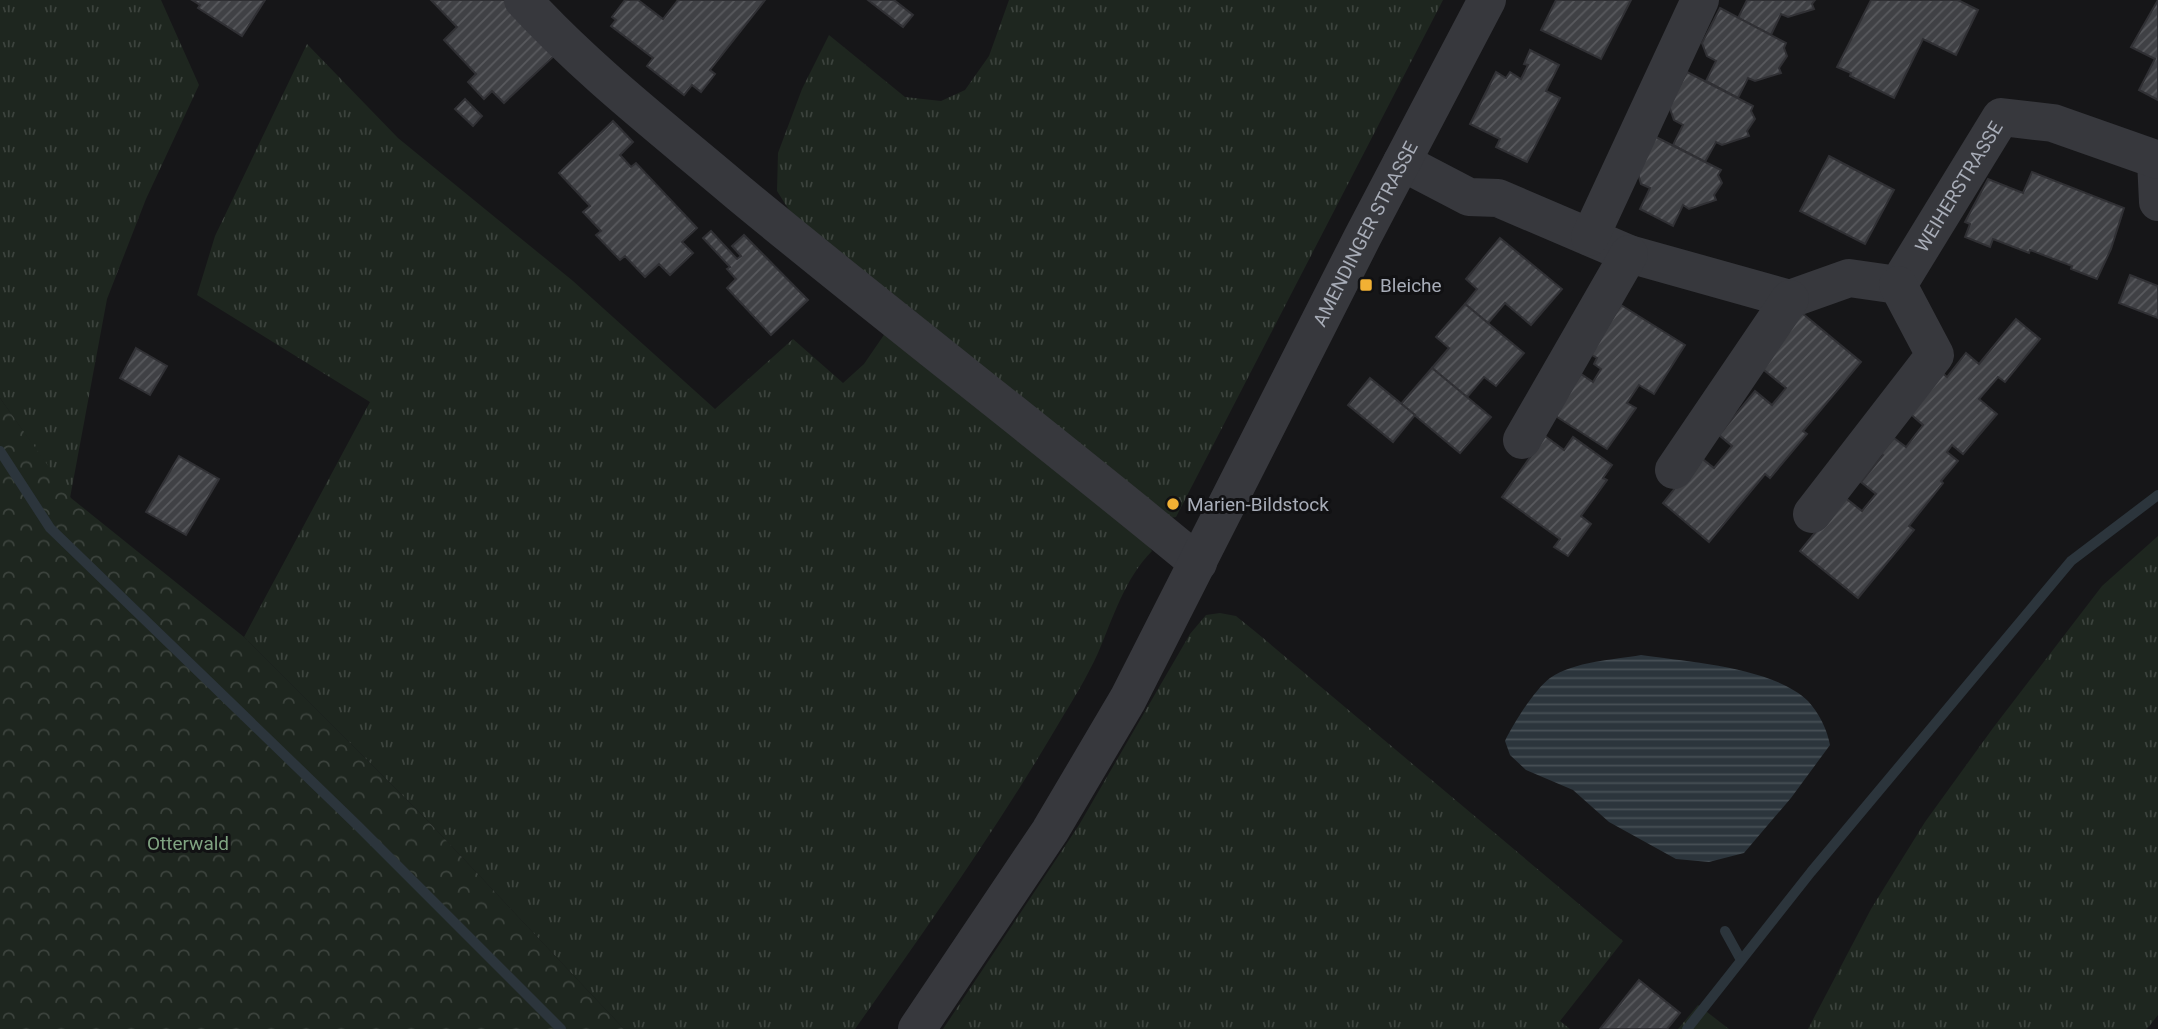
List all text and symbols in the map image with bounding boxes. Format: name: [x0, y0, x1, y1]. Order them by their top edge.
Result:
street label: WEIHERSTRASSE: [1910, 117, 2008, 256]
street label: AMENDINGER STRASSE: [1308, 137, 1423, 330]
place label: Bleiche: [1380, 274, 1442, 297]
marker: Bleiche: [1358, 277, 1374, 293]
place label: Marien-Bildstock: [1187, 493, 1329, 516]
marker: Marien-Bildstock: [1165, 496, 1181, 512]
park label: Otterwald: [147, 832, 229, 855]

